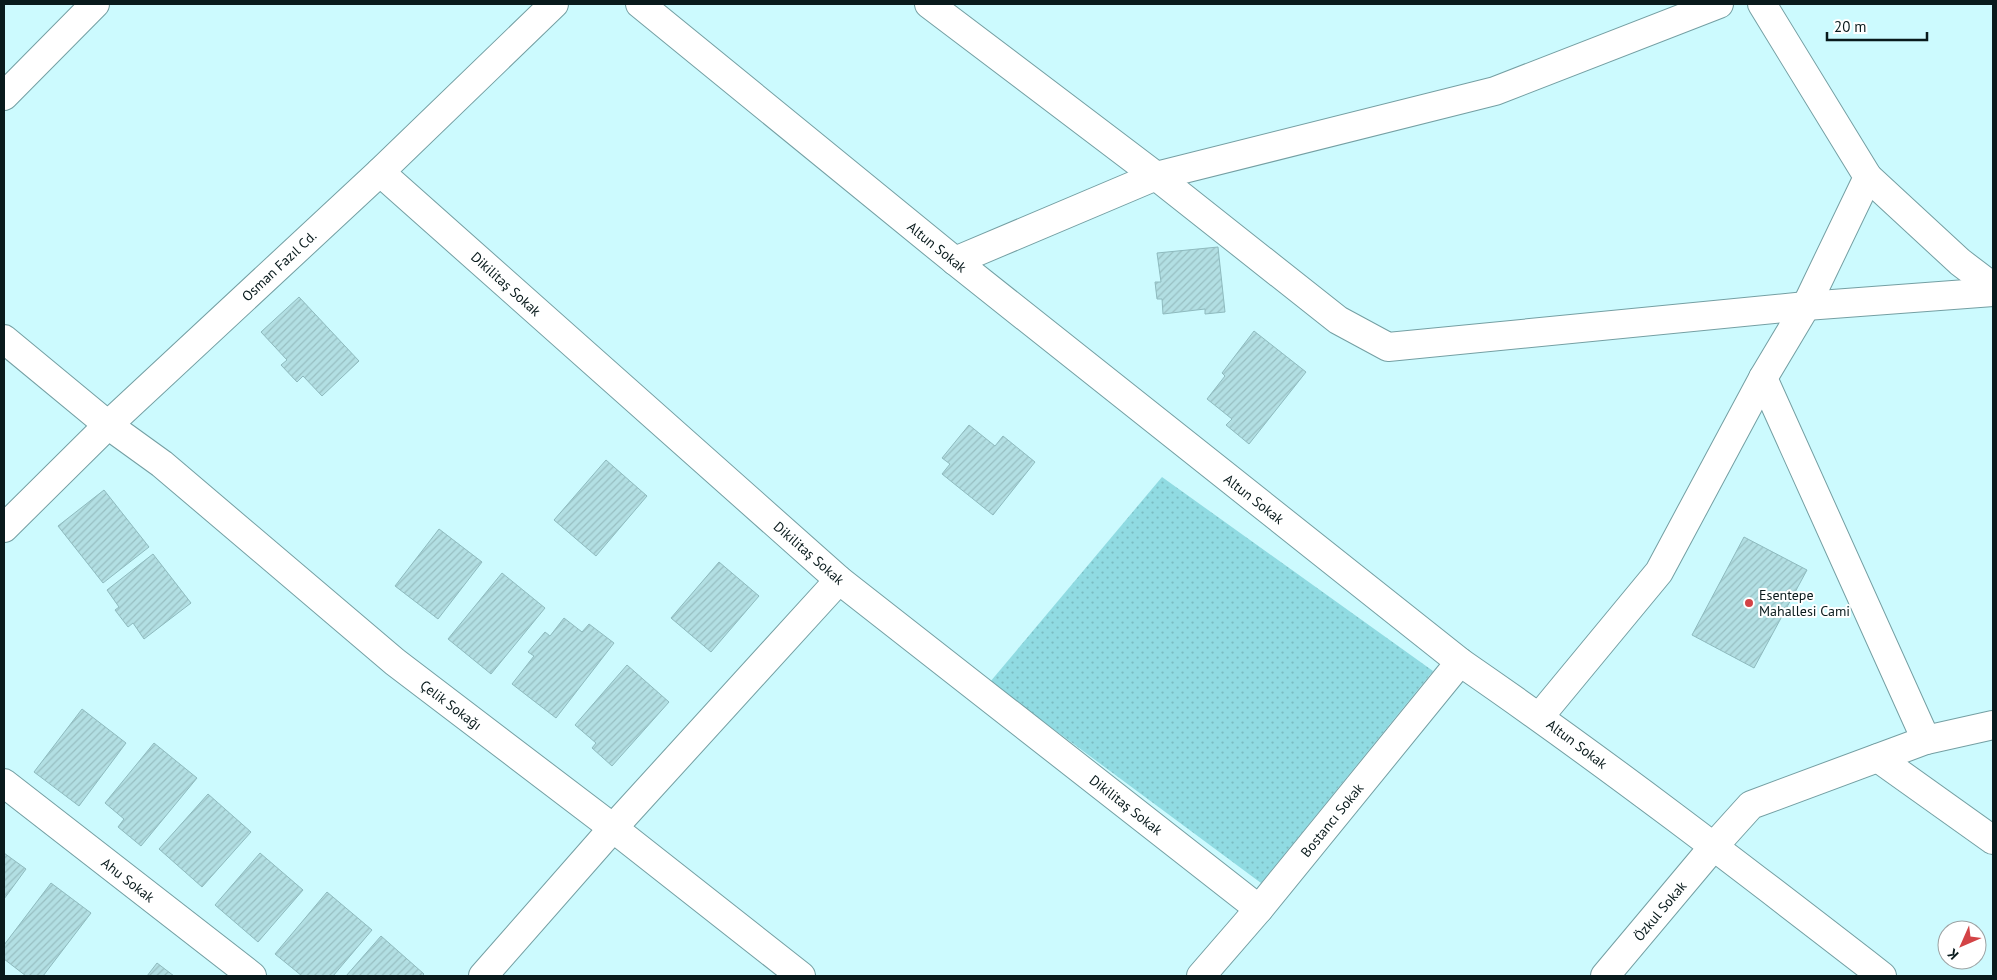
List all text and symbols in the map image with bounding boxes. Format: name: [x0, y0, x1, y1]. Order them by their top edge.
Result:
scale bar: [1827, 10, 1927, 42]
text: 20 m: [1834, 17, 1867, 36]
street label: Altun Sokak: [904, 218, 971, 277]
street label: Osman Fazıl Cd.: [238, 227, 320, 305]
street label: Dikilitaş Sokak: [467, 248, 545, 320]
street label: Altun Sokak: [1220, 470, 1288, 528]
street label: Dikilitaş Sokak: [770, 517, 848, 589]
place label: Esentepe Mahallesi Cami: [1759, 586, 1850, 620]
marker: Esentepe Mahallesi Cami: [1743, 597, 1755, 609]
street label: Çelik Sokağı: [417, 676, 485, 734]
street label: Altun Sokak: [1543, 715, 1611, 773]
street label: Dikilitaş Sokak: [1086, 771, 1166, 839]
street label: Bostancı Sokak: [1297, 779, 1368, 861]
street label: Ahu Sokak: [98, 854, 158, 906]
street label: Özkul Sokak: [1630, 877, 1691, 945]
north arrow: [1937, 920, 1987, 970]
text: K: [1943, 945, 1962, 964]

